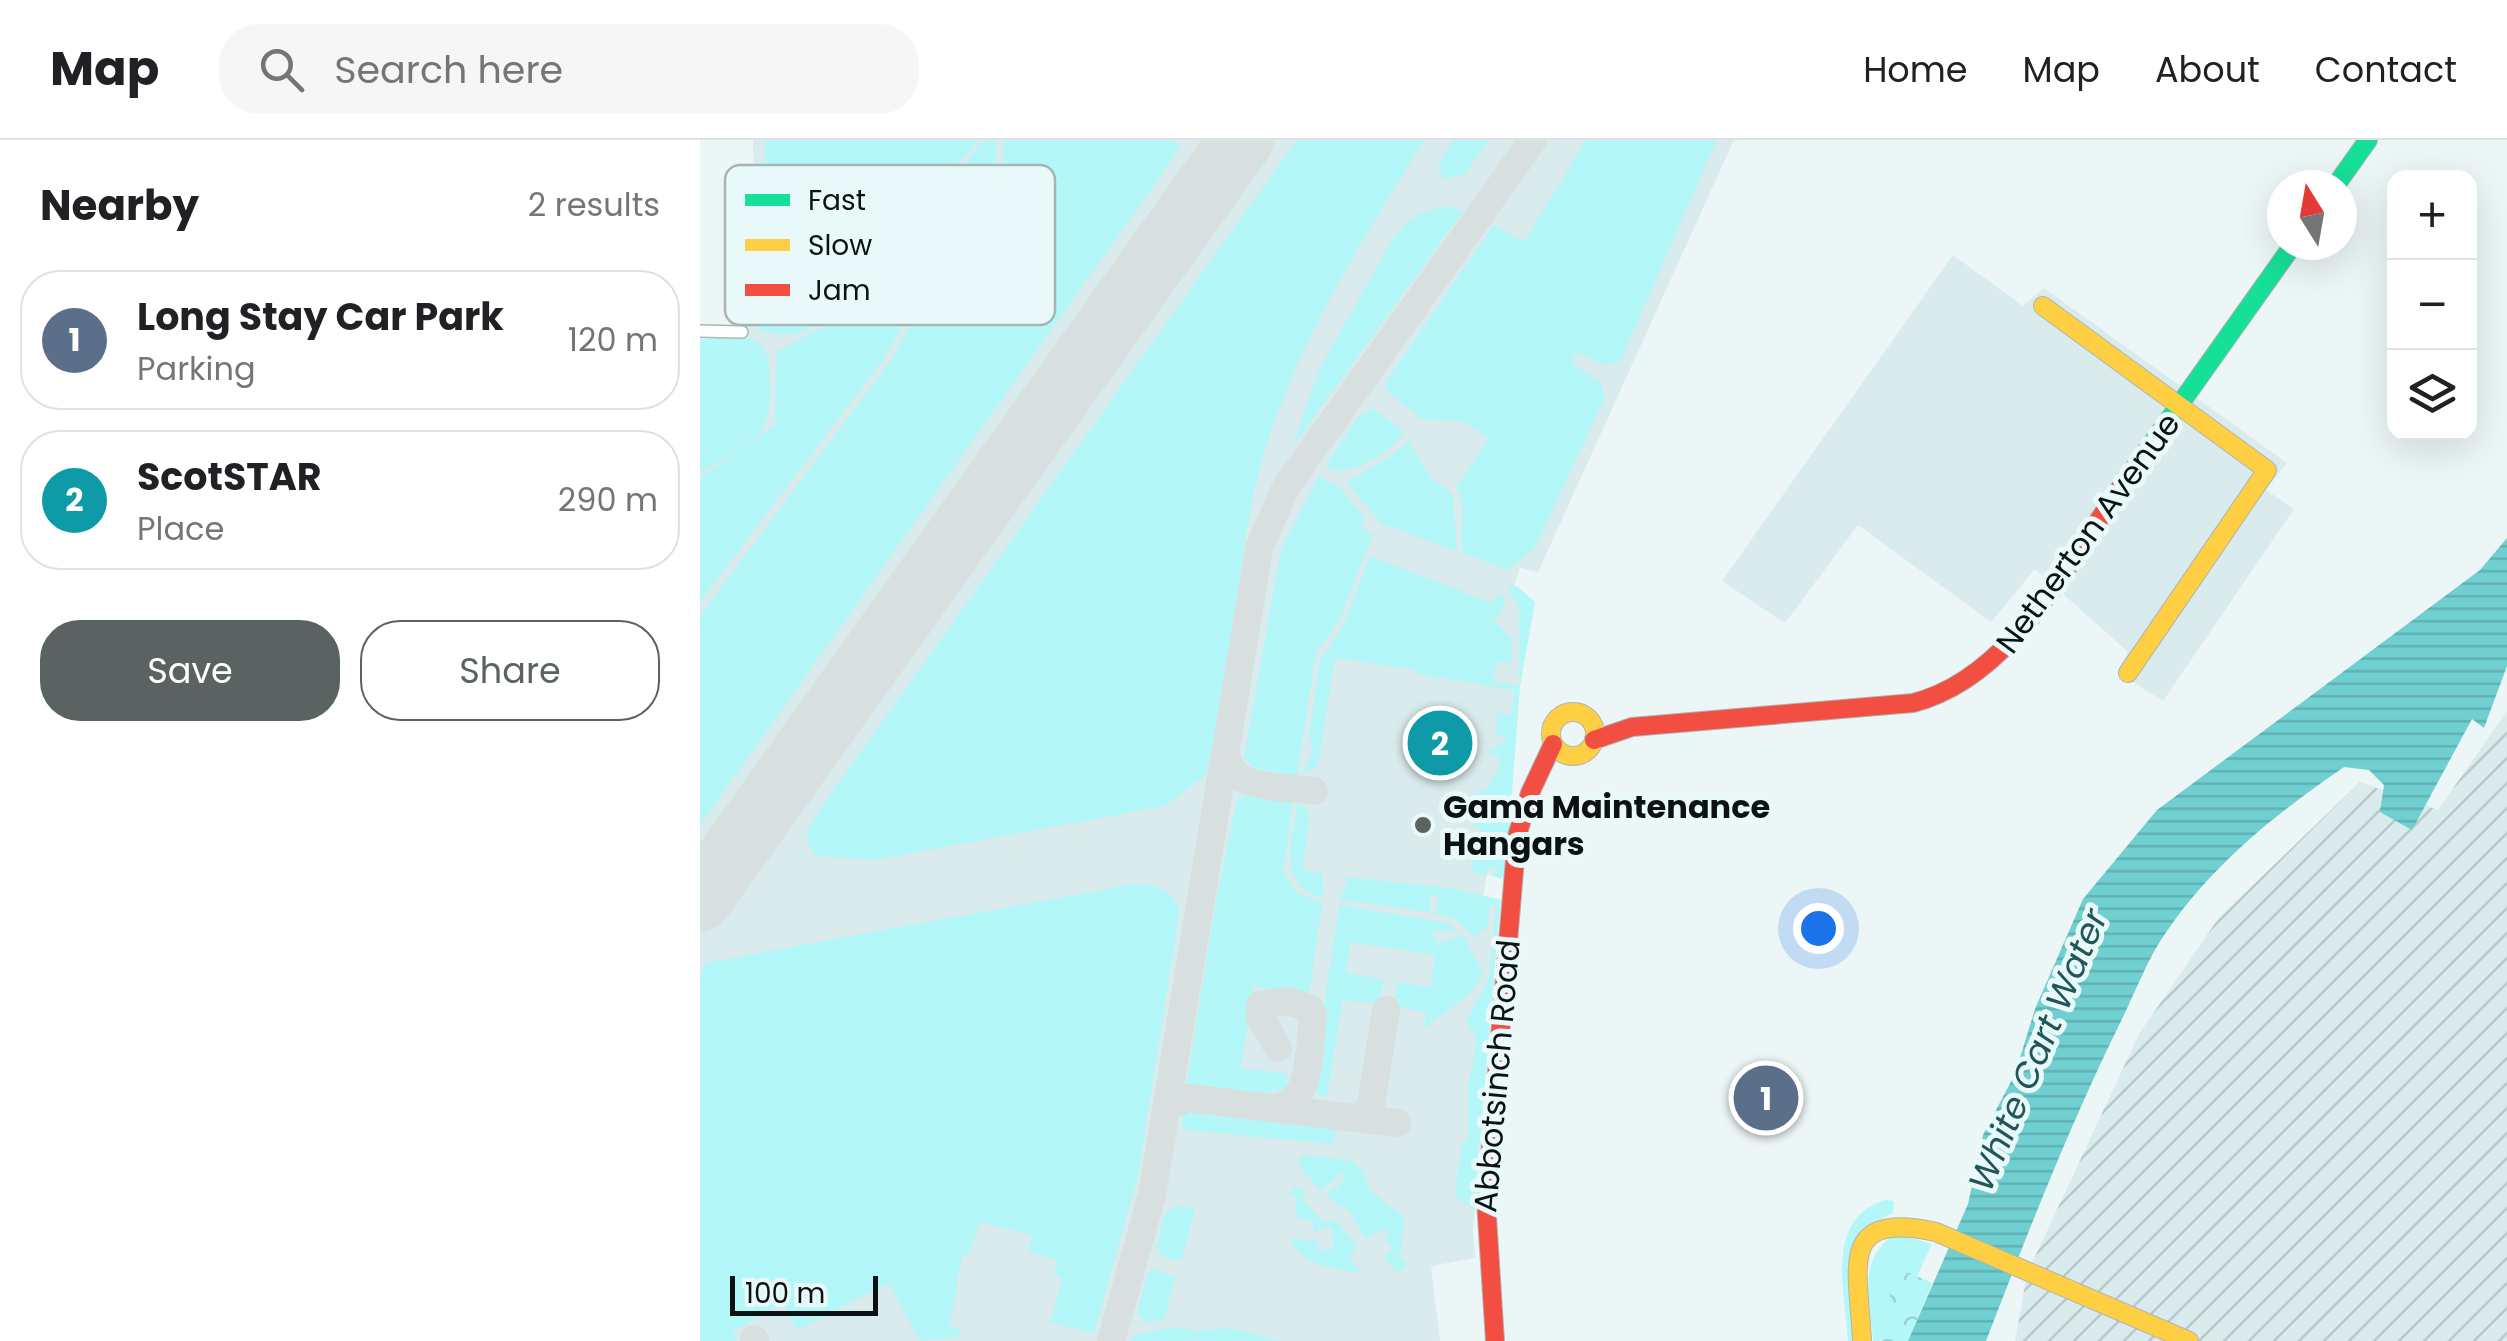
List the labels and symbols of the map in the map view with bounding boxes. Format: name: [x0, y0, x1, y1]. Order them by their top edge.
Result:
legend: [725, 165, 1055, 325]
north arrow: [2267, 170, 2357, 260]
text: Fast: [808, 181, 866, 220]
text: Slow: [808, 226, 872, 265]
text: Jam: [808, 271, 871, 310]
street label: Netherton Avenue: [1985, 403, 2190, 662]
pin: 2: [1408, 706, 1472, 780]
place label: Gama Maintenance Hangars: [1443, 784, 1770, 866]
marker: Gama Maintenance Hangars: [1412, 814, 1434, 836]
water label: White Cart Water: [1956, 900, 2120, 1198]
your location: [1793, 903, 1844, 954]
street label: Abbotsinch Road: [1462, 938, 1531, 1214]
pin: 1: [1734, 1060, 1798, 1136]
scale bar: [730, 1271, 878, 1316]

